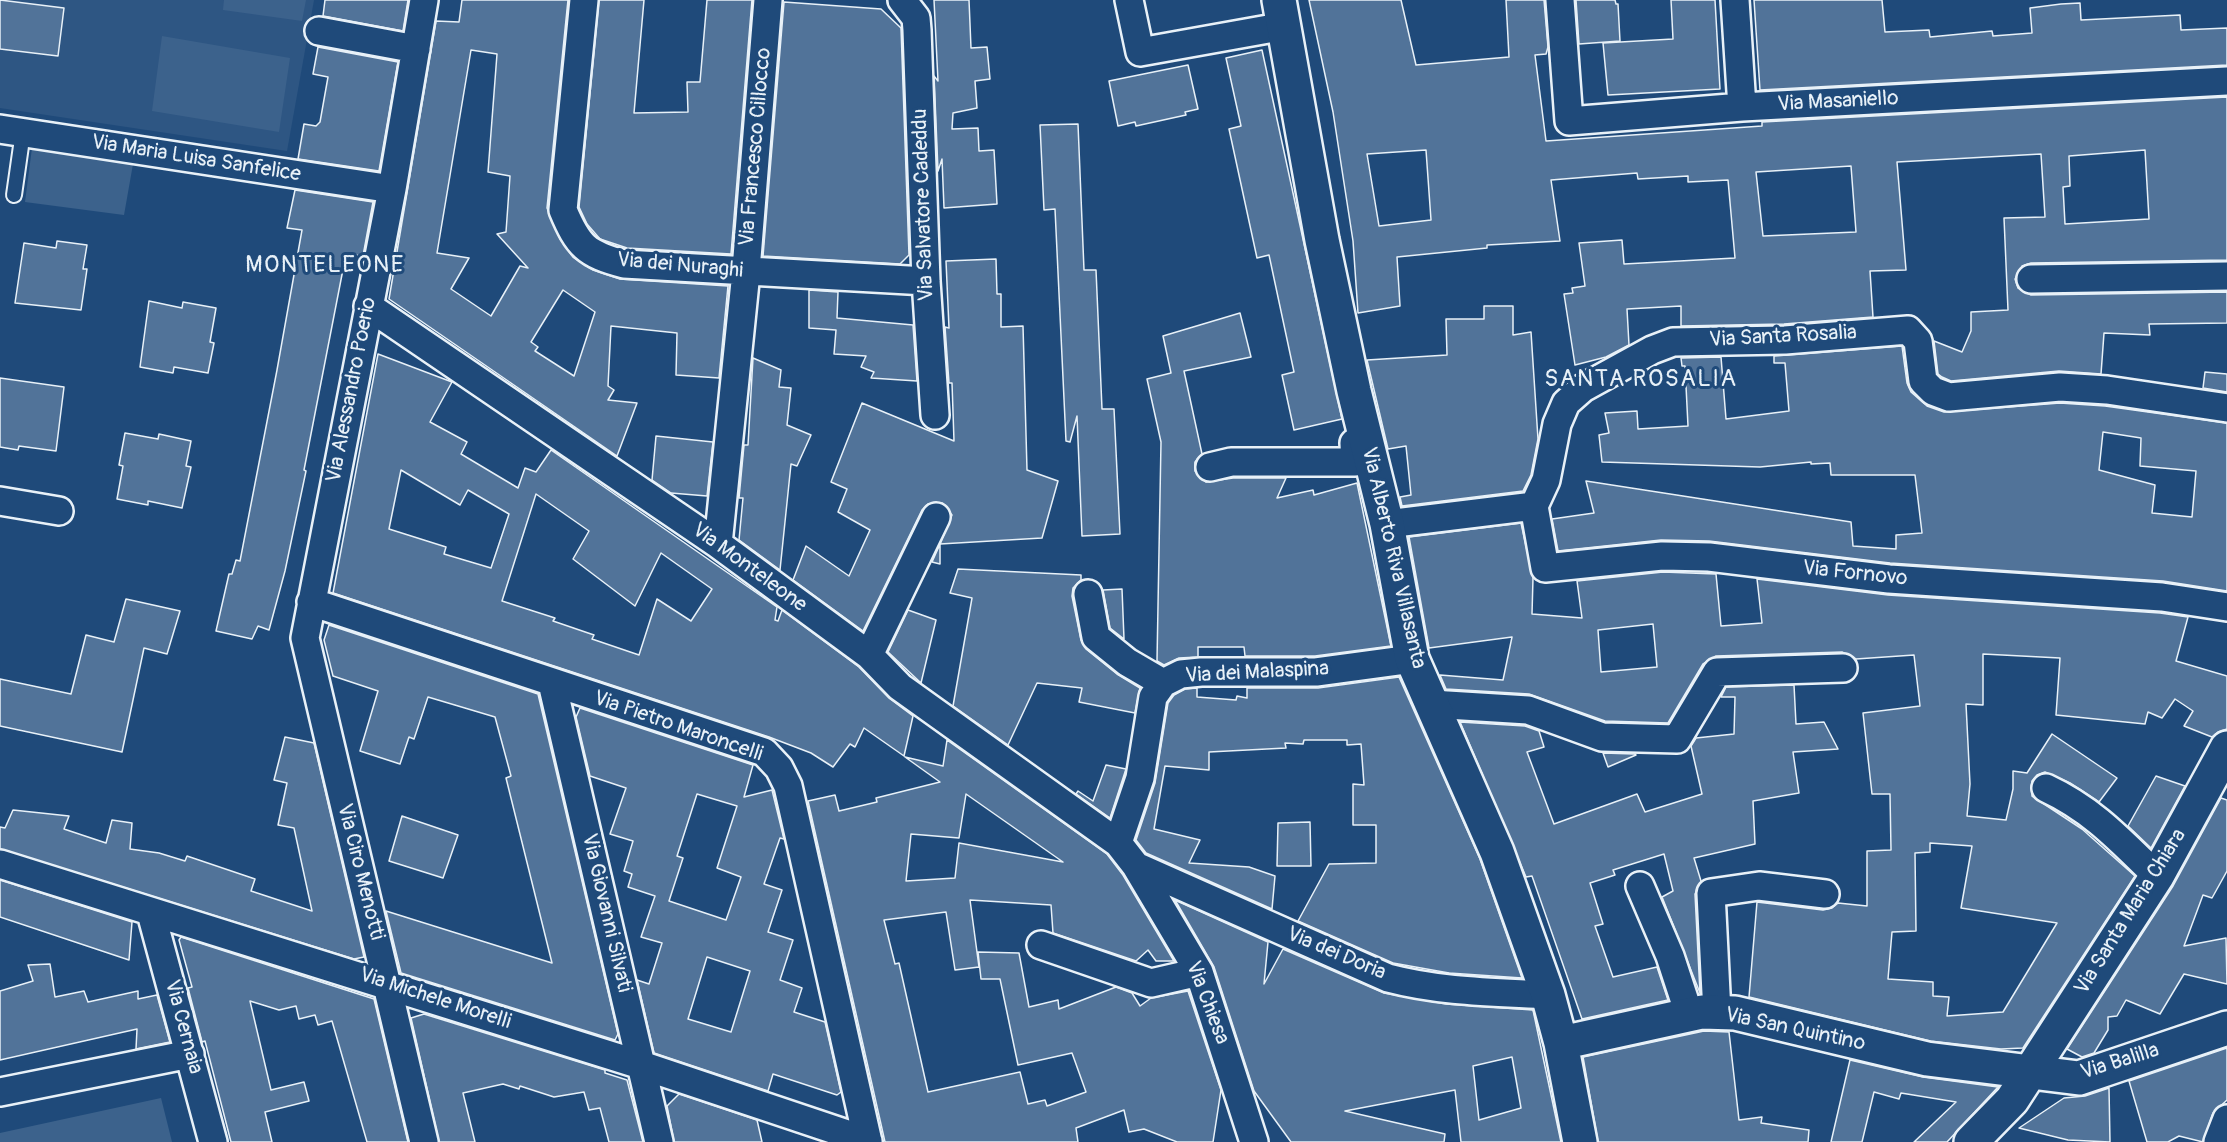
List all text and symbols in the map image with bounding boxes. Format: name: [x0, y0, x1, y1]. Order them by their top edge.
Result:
street label: Via Francesco Cillocco: [735, 47, 777, 247]
street label: Via Masaniello: [1777, 86, 1899, 118]
street label: Via Salvatore Cadeddu: [908, 108, 940, 302]
street label: Via Maria Luisa Sanfelice: [90, 130, 302, 188]
street label: Via dei Nuraghi: [616, 248, 744, 284]
district label: MONTELEONE: [245, 252, 405, 280]
street label: Via Alessandro Poerio: [322, 295, 382, 485]
street label: Via Santa Rosalia: [1709, 321, 1857, 353]
district label: SANTA ROSALIA: [1544, 366, 1738, 394]
street label: Via Alberto Riva Villasanta: [1355, 445, 1431, 671]
street label: Via Monteleone: [687, 518, 811, 618]
street label: Via Fornovo: [1801, 556, 1909, 592]
street label: Via dei Malaspina: [1184, 657, 1330, 689]
street label: Via Pietro Maroncelli: [590, 686, 766, 768]
street label: Via Ciro Menotti: [331, 801, 389, 943]
street label: Via Santa Maria Chiara: [2070, 824, 2192, 1000]
street label: Via Giovanni Silvati: [576, 831, 636, 995]
street label: Via dei Doria: [1283, 922, 1389, 986]
street label: Via Chiesa: [1180, 958, 1234, 1048]
street label: Via Michele Morelli: [356, 963, 514, 1035]
street label: Via Cernaia: [158, 977, 208, 1077]
street label: Via San Quintino: [1723, 1003, 1867, 1057]
street label: Via Balilla: [2078, 1038, 2162, 1086]

